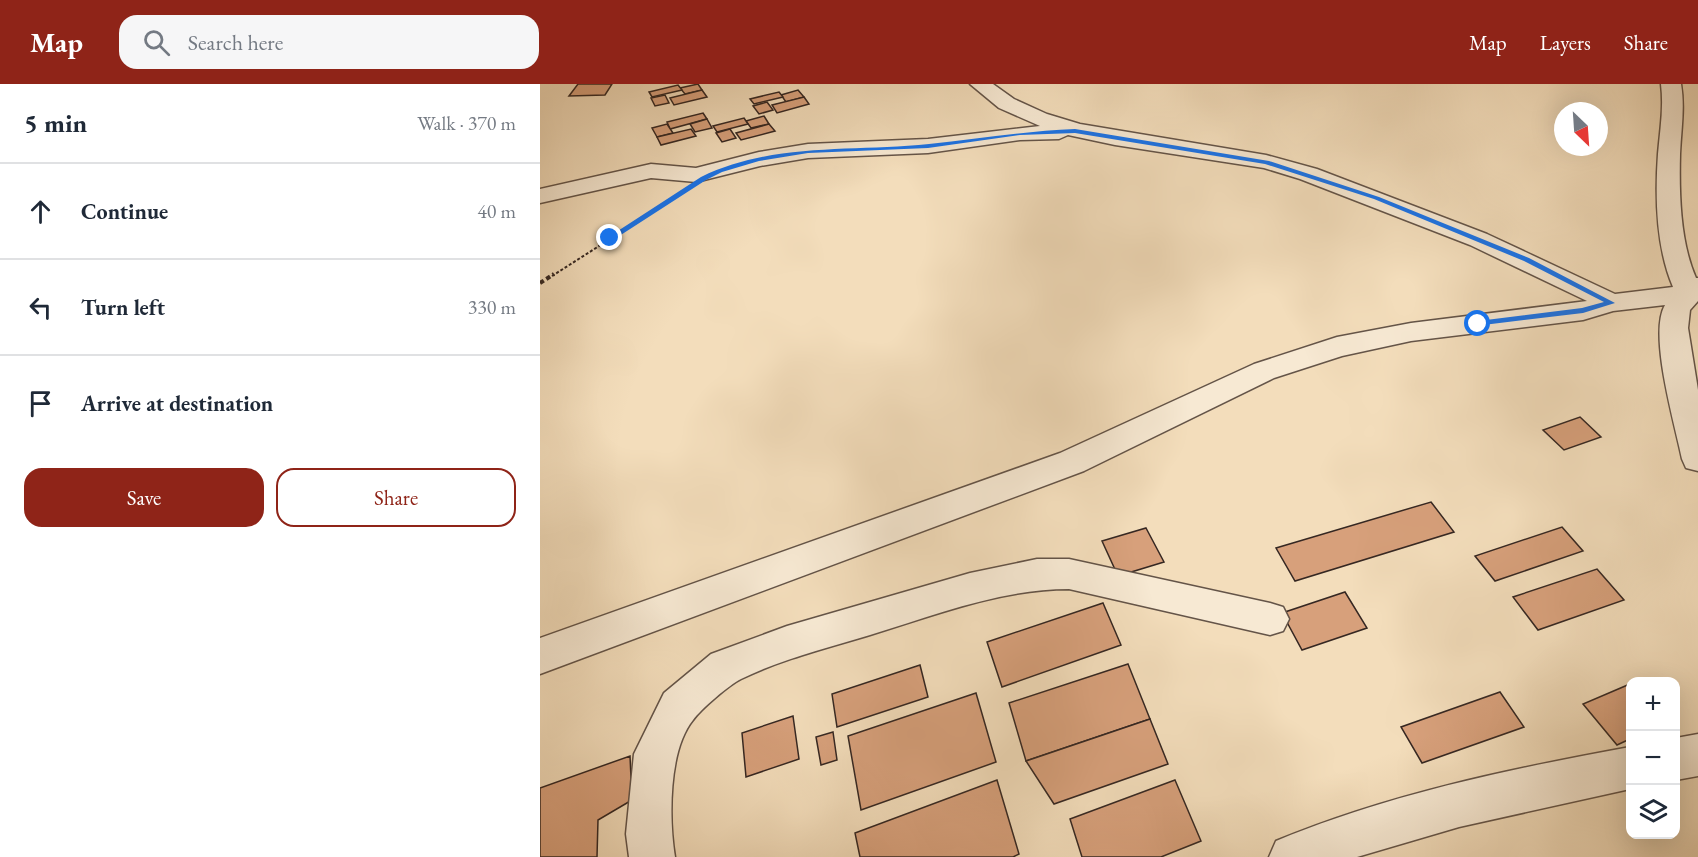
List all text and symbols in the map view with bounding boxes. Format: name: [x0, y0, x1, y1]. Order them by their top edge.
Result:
search box: [119, 15, 539, 69]
text: Map: [30, 24, 83, 60]
icon: search: [140, 26, 173, 59]
text: Search here: [188, 28, 283, 57]
text: Map: [1469, 29, 1507, 56]
text: Layers: [1540, 29, 1591, 56]
text: Share: [1624, 29, 1668, 56]
north arrow: [1554, 102, 1608, 156]
text: 5 min: [24, 106, 87, 140]
text: Walk · 370 m: [417, 110, 516, 136]
icon: ahead: [24, 195, 57, 228]
text: Continue: [81, 197, 168, 226]
text: 40 m: [477, 198, 516, 224]
route end: [596, 224, 622, 250]
icon: left: [24, 291, 57, 324]
text: Turn left: [81, 293, 165, 322]
text: 330 m: [468, 294, 516, 320]
route start: [1464, 310, 1490, 336]
icon: arrive: [24, 387, 57, 420]
text: Arrive at destination: [81, 389, 273, 418]
button: Save: [24, 468, 264, 527]
button: Share: [276, 468, 516, 527]
map controls: [1626, 677, 1680, 839]
button: +: [1626, 677, 1680, 731]
button: −: [1626, 731, 1680, 785]
button: layers: [1626, 785, 1680, 839]

